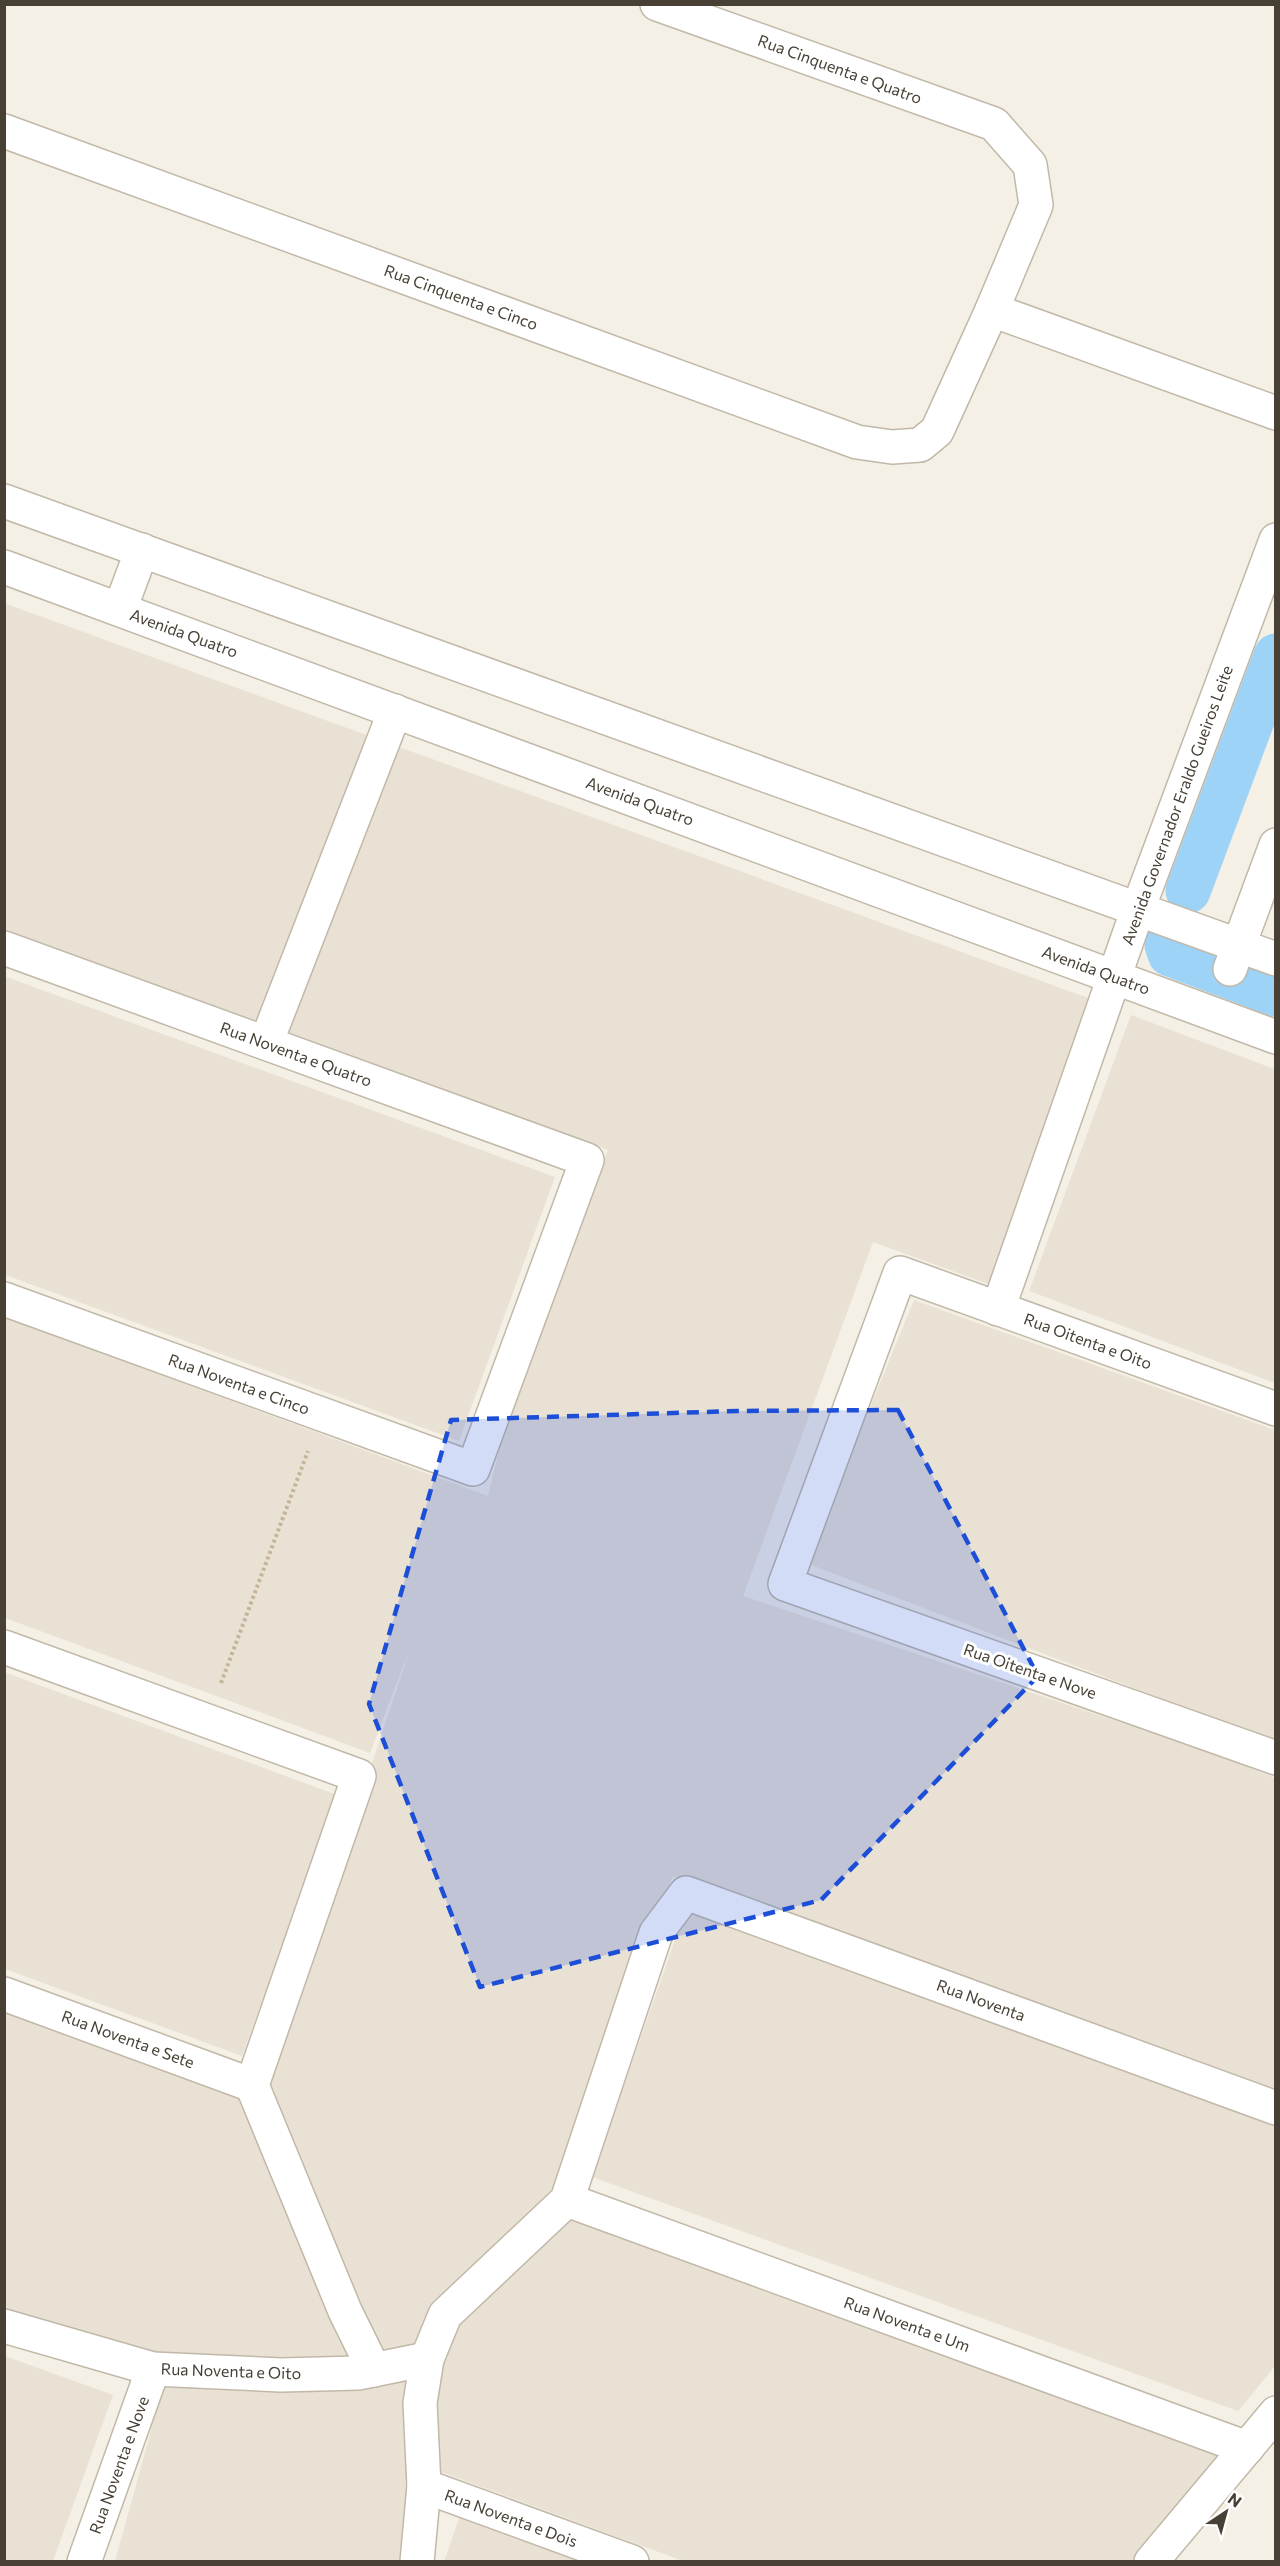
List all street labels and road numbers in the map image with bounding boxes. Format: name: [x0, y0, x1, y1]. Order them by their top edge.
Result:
street label: Rua Cinquenta e Quatro: [756, 30, 925, 107]
street label: Rua Cinquenta e Cinco: [382, 260, 541, 333]
street label: Avenida Quatro: [128, 604, 241, 661]
street label: Avenida Governador Eraldo Gueiros Leite: [1117, 663, 1236, 947]
street label: Avenida Quatro: [584, 772, 697, 829]
street label: Avenida Quatro: [1040, 941, 1153, 998]
street label: Rua Noventa e Quatro: [218, 1017, 375, 1090]
street label: Rua Oitenta e Oito: [1022, 1309, 1155, 1373]
street label: Rua Noventa e Cinco: [166, 1349, 312, 1418]
street label: Rua Oitenta e Nove: [961, 1639, 1099, 1702]
street label: Rua Noventa: [934, 1975, 1028, 2024]
street label: Rua Noventa e Sete: [59, 2006, 197, 2071]
street label: Rua Noventa e Um: [841, 2292, 973, 2355]
street label: Rua Noventa e Oito: [160, 2359, 302, 2382]
street label: Rua Noventa e Nove: [85, 2393, 152, 2536]
street label: Rua Noventa e Dois: [442, 2485, 580, 2550]

